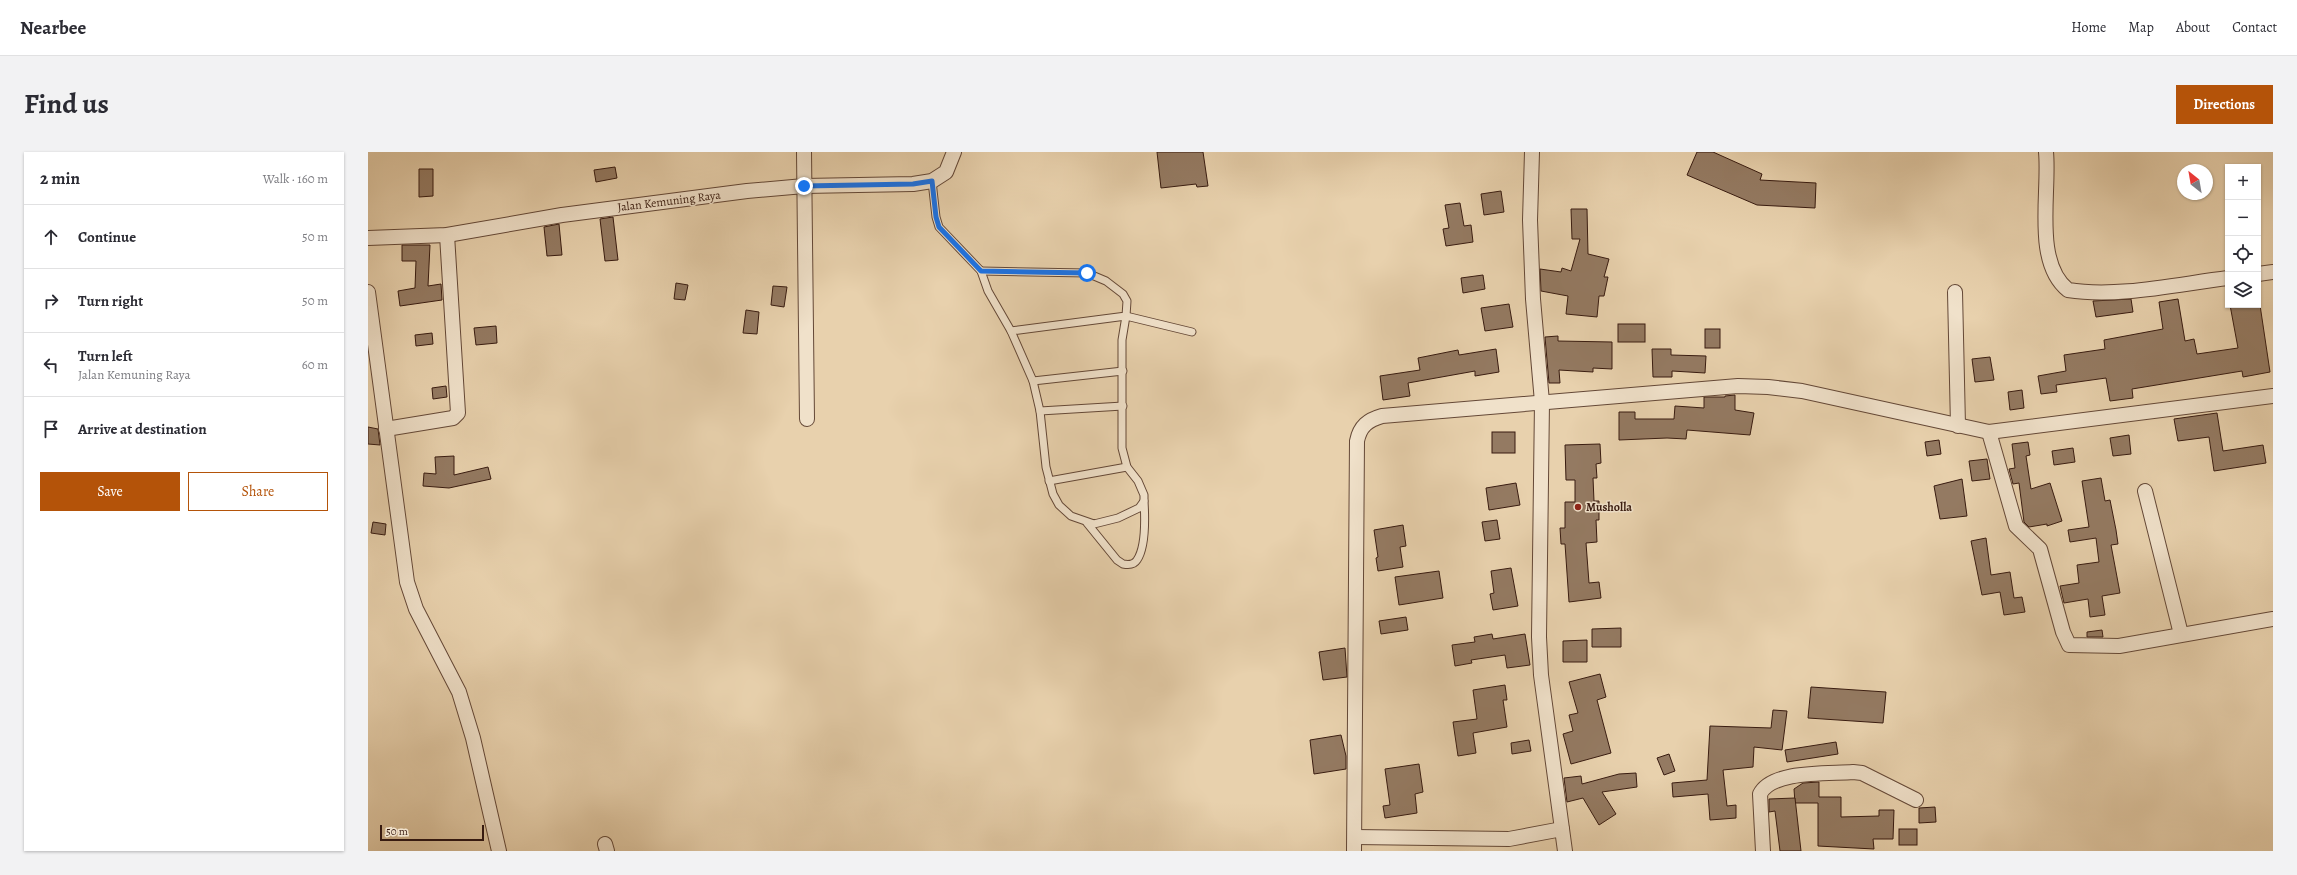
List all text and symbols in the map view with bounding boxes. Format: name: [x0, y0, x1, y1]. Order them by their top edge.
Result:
text: Nearbee: [20, 15, 86, 41]
text: Home: [2071, 18, 2106, 37]
text: Map: [2128, 18, 2154, 37]
text: About: [2176, 18, 2210, 37]
text: Contact: [2232, 18, 2277, 37]
text: Find us: [24, 85, 109, 123]
button: Directions: [2176, 85, 2273, 124]
north arrow: [2177, 164, 2213, 200]
map controls: [2225, 164, 2261, 308]
button: +: [2225, 164, 2261, 200]
text: 2 min: [40, 167, 80, 190]
text: Walk · 160 m: [263, 170, 328, 187]
route end: [795, 177, 813, 195]
street label: Jalan Kemuning Raya: [617, 187, 722, 215]
button: −: [2225, 200, 2261, 236]
icon: ahead: [40, 226, 62, 248]
text: Continue: [78, 227, 136, 247]
text: 50 m: [302, 228, 328, 245]
button: locate: [2225, 236, 2261, 272]
route start: [1078, 264, 1096, 282]
button: layers: [2225, 272, 2261, 308]
icon: right: [40, 290, 62, 312]
text: Turn right: [78, 291, 143, 311]
text: 50 m: [302, 292, 328, 309]
text: Turn left: [78, 346, 133, 366]
icon: left: [40, 354, 62, 376]
text: 60 m: [302, 356, 328, 373]
text: Jalan Kemuning Raya: [78, 366, 190, 383]
icon: arrive: [40, 418, 62, 440]
text: Arrive at destination: [78, 419, 207, 439]
button: Save: [40, 472, 180, 511]
button: Share: [188, 472, 328, 511]
place label: Musholla: [1586, 499, 1632, 515]
marker: Musholla: [1573, 502, 1583, 512]
scale bar: [380, 823, 484, 842]
text: 50 m: [386, 824, 408, 839]

